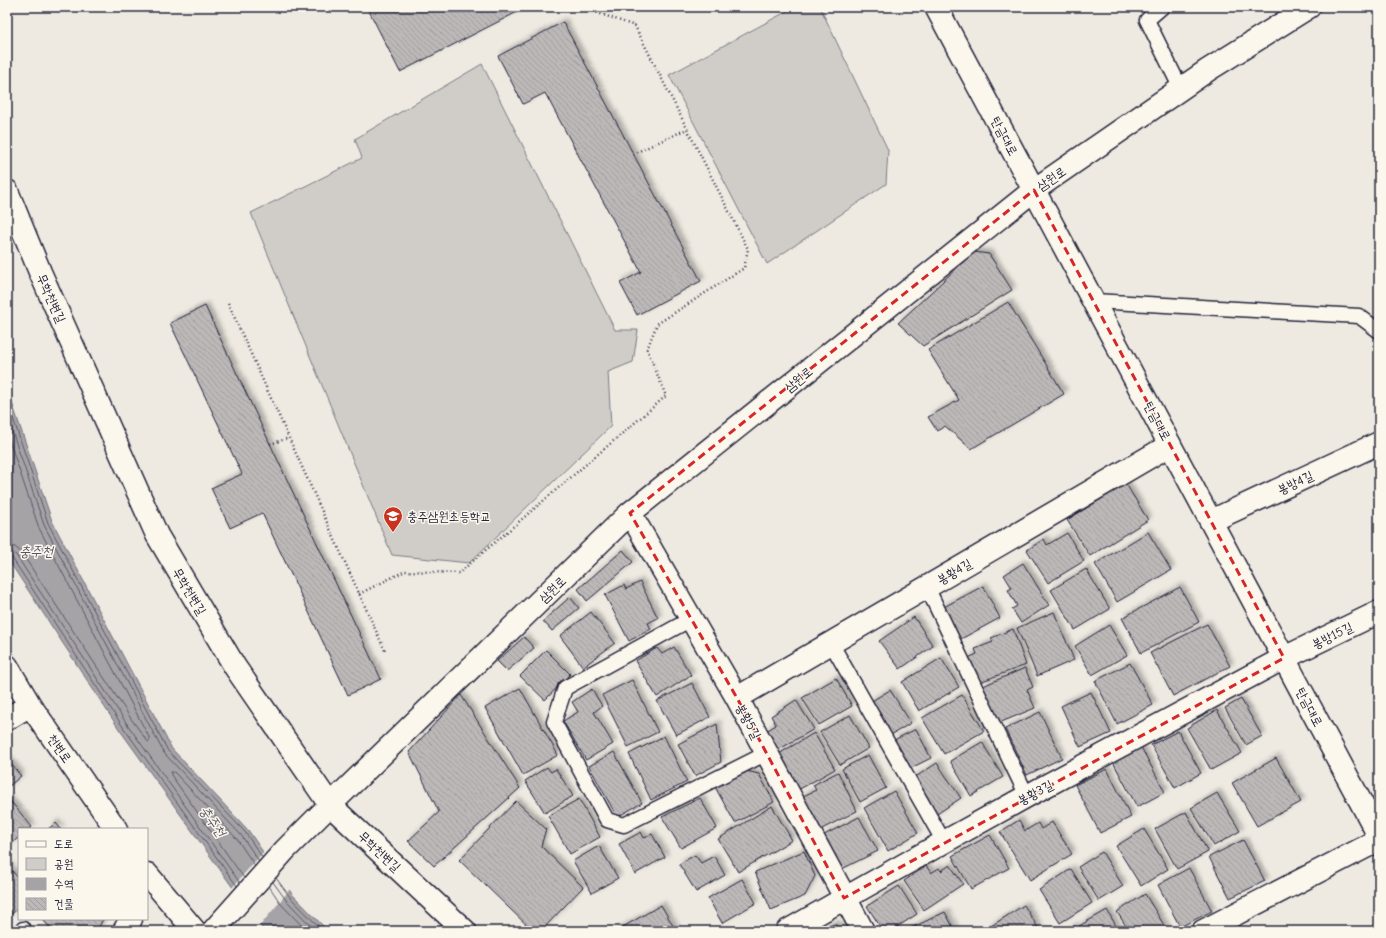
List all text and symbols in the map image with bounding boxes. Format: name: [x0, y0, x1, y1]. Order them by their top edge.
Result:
street label: 탄금대로: [988, 114, 1021, 158]
street label: 삼원로: [1034, 163, 1068, 193]
street label: 무학천변길: [34, 271, 69, 325]
street label: 삼원로: [781, 364, 815, 395]
street label: 탄금대로: [1141, 399, 1174, 443]
street label: 봉방4길: [1275, 468, 1315, 497]
school or university icon: 충주삼원초등학교: [382, 505, 404, 533]
place label: 충주삼원초등학교: [407, 509, 491, 524]
water label: 충주천: [19, 543, 55, 560]
street label: 봉황4길: [934, 556, 974, 587]
street label: 무학천변길: [170, 565, 209, 618]
street label: 삼원로: [536, 573, 569, 606]
street label: 봉방15길: [1309, 619, 1355, 652]
street label: 탄금대로: [1293, 685, 1326, 729]
street label: 봉황5길: [733, 701, 764, 742]
street label: 천변로: [44, 731, 75, 765]
street label: 봉황3길: [1015, 777, 1056, 808]
water label: 충주천: [196, 803, 230, 841]
legend: [18, 828, 148, 920]
street label: 무학천변길: [355, 828, 404, 875]
text: 도로: [54, 837, 73, 851]
text: 공원: [54, 857, 73, 871]
text: 수역: [54, 877, 74, 891]
text: 건물: [54, 897, 74, 911]

